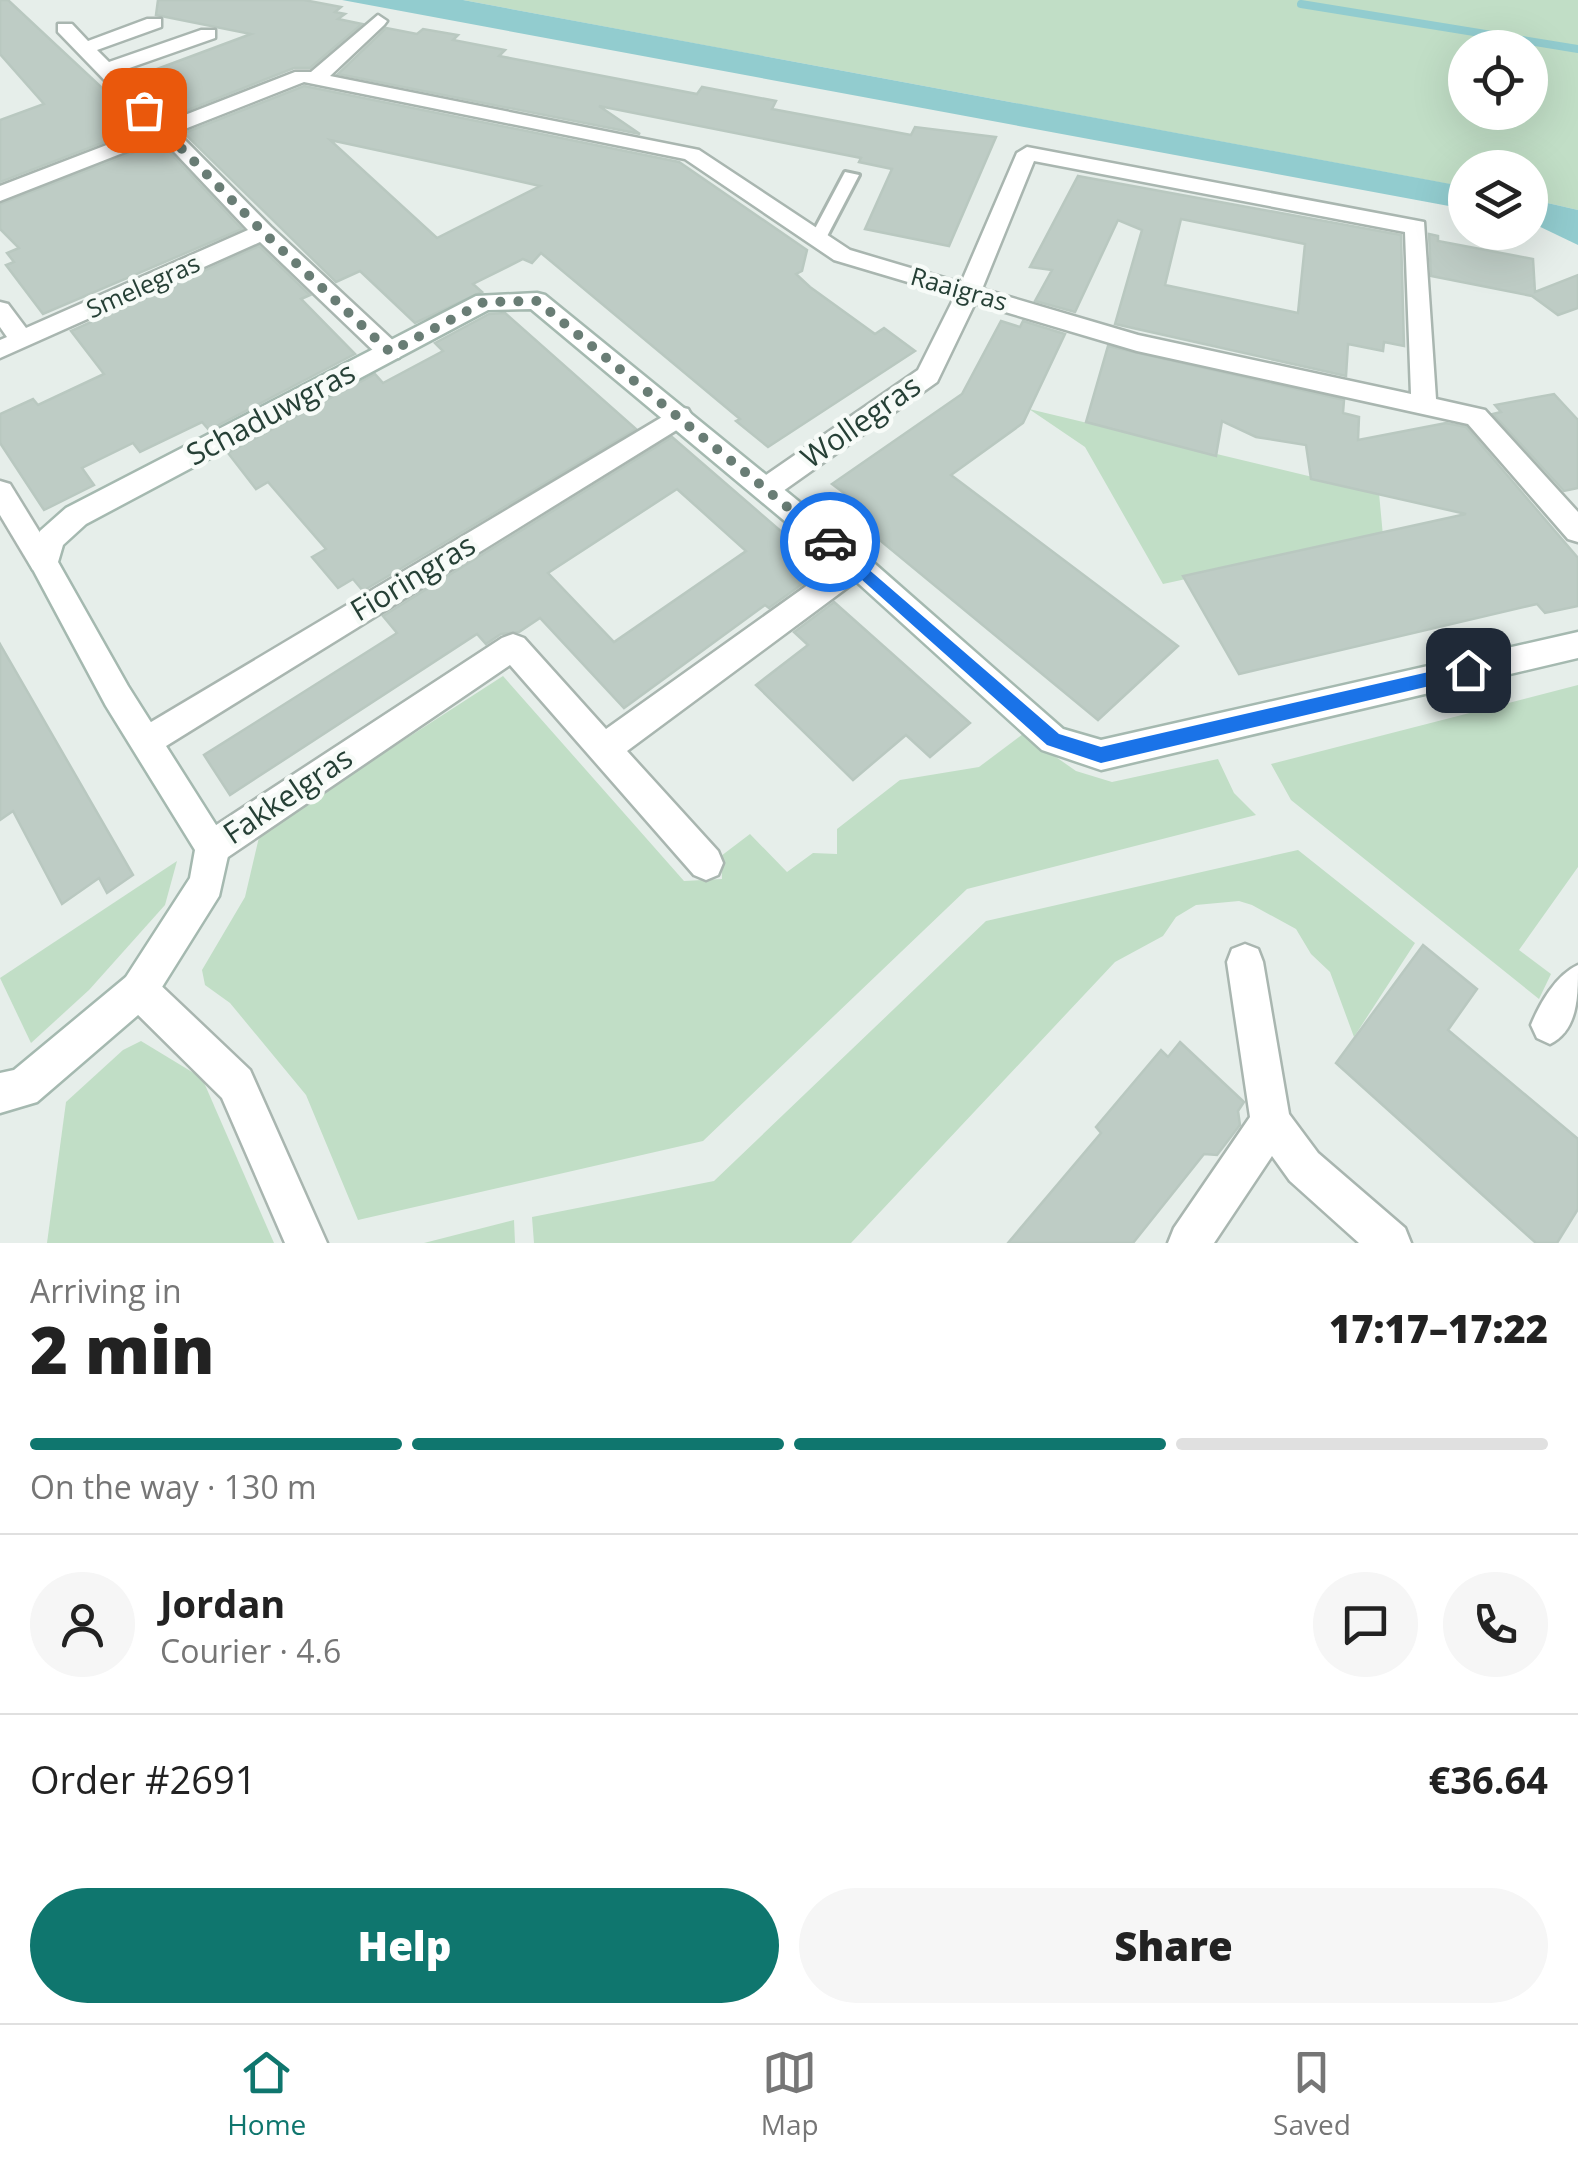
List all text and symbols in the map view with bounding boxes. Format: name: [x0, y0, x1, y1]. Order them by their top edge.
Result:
map controls: [1448, 30, 1548, 250]
button: locate: [1448, 30, 1548, 130]
pin: [102, 68, 187, 153]
icon: bag: [117, 83, 172, 138]
button: layers: [1448, 150, 1548, 250]
street label: Smelegras: [80, 245, 205, 325]
street label: Raaigras: [907, 258, 1012, 318]
street label: Schaduwgras: [179, 351, 362, 474]
street label: Wollegras: [792, 365, 928, 477]
courier: [780, 492, 880, 592]
icon: car: [803, 515, 858, 570]
street label: Fioringras: [342, 523, 482, 630]
pin: [1426, 628, 1511, 713]
icon: home: [1441, 643, 1496, 698]
street label: Fakkelgras: [215, 736, 360, 853]
text: Arriving in: [30, 1269, 182, 1312]
text: 17:17–17:22: [1329, 1302, 1548, 1354]
text: 2 min: [30, 1305, 215, 1393]
text: On the way · 130 m: [30, 1465, 317, 1508]
button: person: [30, 1572, 135, 1677]
button: chat: [1313, 1572, 1418, 1677]
button: phone: [1443, 1572, 1548, 1677]
text: Jordan: [160, 1577, 285, 1629]
text: Courier · 4.6: [160, 1629, 341, 1672]
text: Order #2691: [30, 1753, 257, 1805]
text: €36.64: [1429, 1753, 1548, 1805]
button: Help: [30, 1888, 779, 2003]
button: Share: [799, 1888, 1548, 2003]
tab: Home: [227, 2045, 306, 2143]
tab: Map: [761, 2045, 819, 2143]
tab: Saved: [1273, 2045, 1351, 2143]

